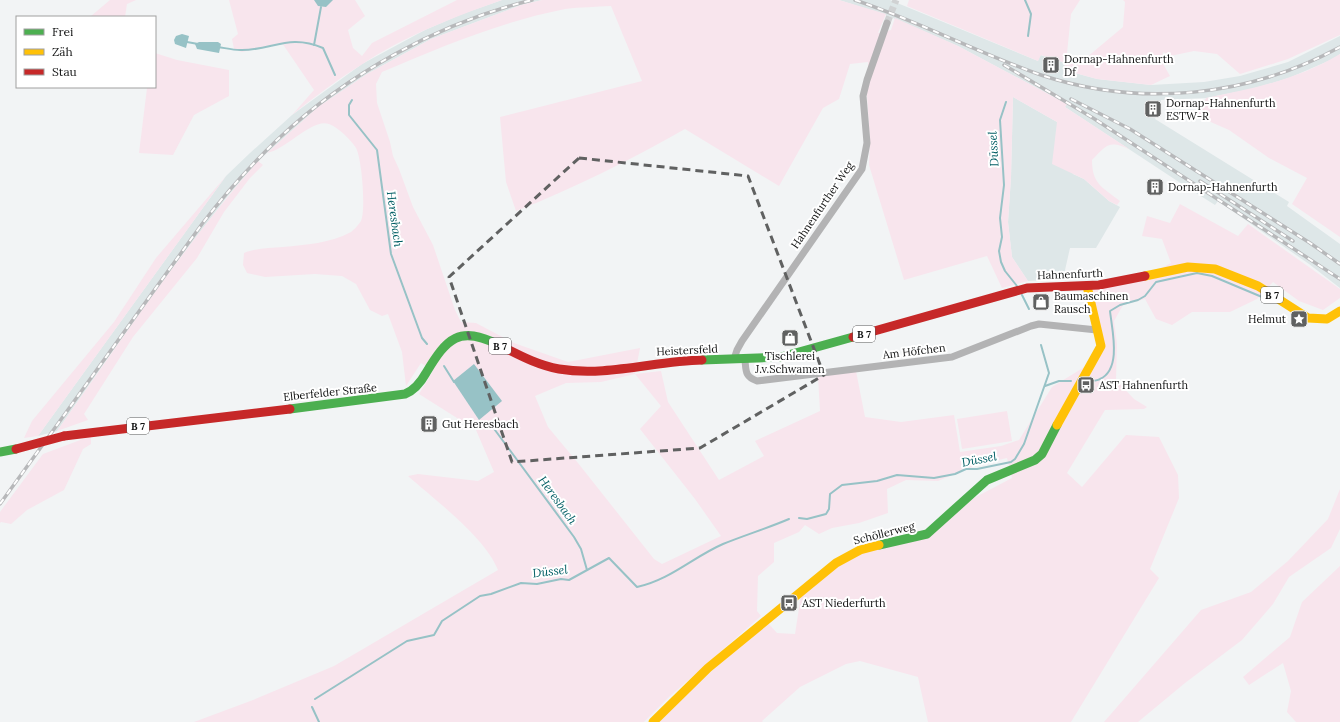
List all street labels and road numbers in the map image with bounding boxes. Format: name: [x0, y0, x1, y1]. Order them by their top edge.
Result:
street label: Hahnenfurther Weg: [788, 158, 857, 251]
street label: Hahnenfurth: [1037, 266, 1104, 282]
road number: B 7: [1261, 287, 1283, 303]
road number: B 7: [853, 326, 875, 342]
road number: B 7: [489, 338, 511, 354]
street label: Am Höfchen: [881, 340, 946, 362]
street label: Heistersfeld: [656, 341, 719, 359]
street label: Elberfelder Straße: [283, 380, 378, 404]
road number: B 7: [127, 418, 149, 434]
street label: Schöllerweg: [852, 518, 917, 547]

